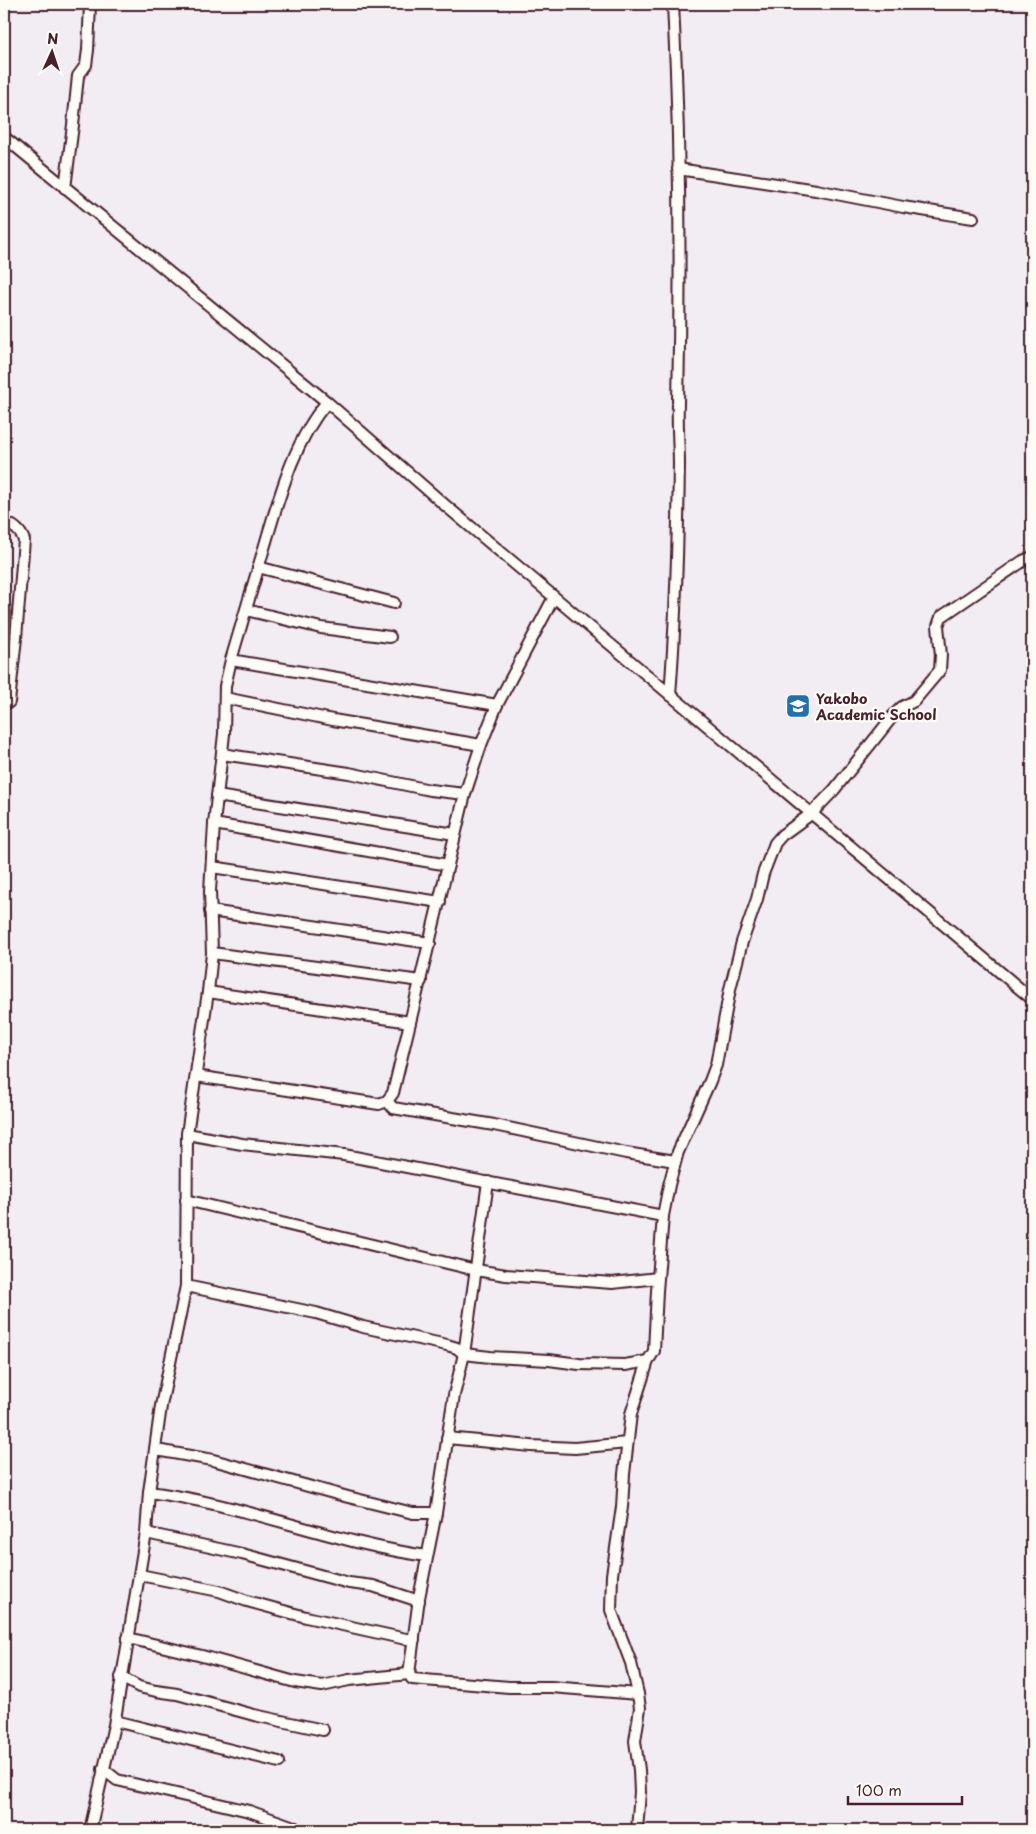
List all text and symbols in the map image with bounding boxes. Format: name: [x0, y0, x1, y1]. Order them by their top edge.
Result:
north arrow: [28, 28, 78, 78]
text: N: [47, 28, 59, 49]
place label: Yakobo Academic School: [815, 688, 936, 725]
school or university icon: Yakobo Academic School: [785, 693, 811, 719]
scale bar: [848, 1774, 962, 1806]
text: 100 m: [856, 1778, 902, 1801]

